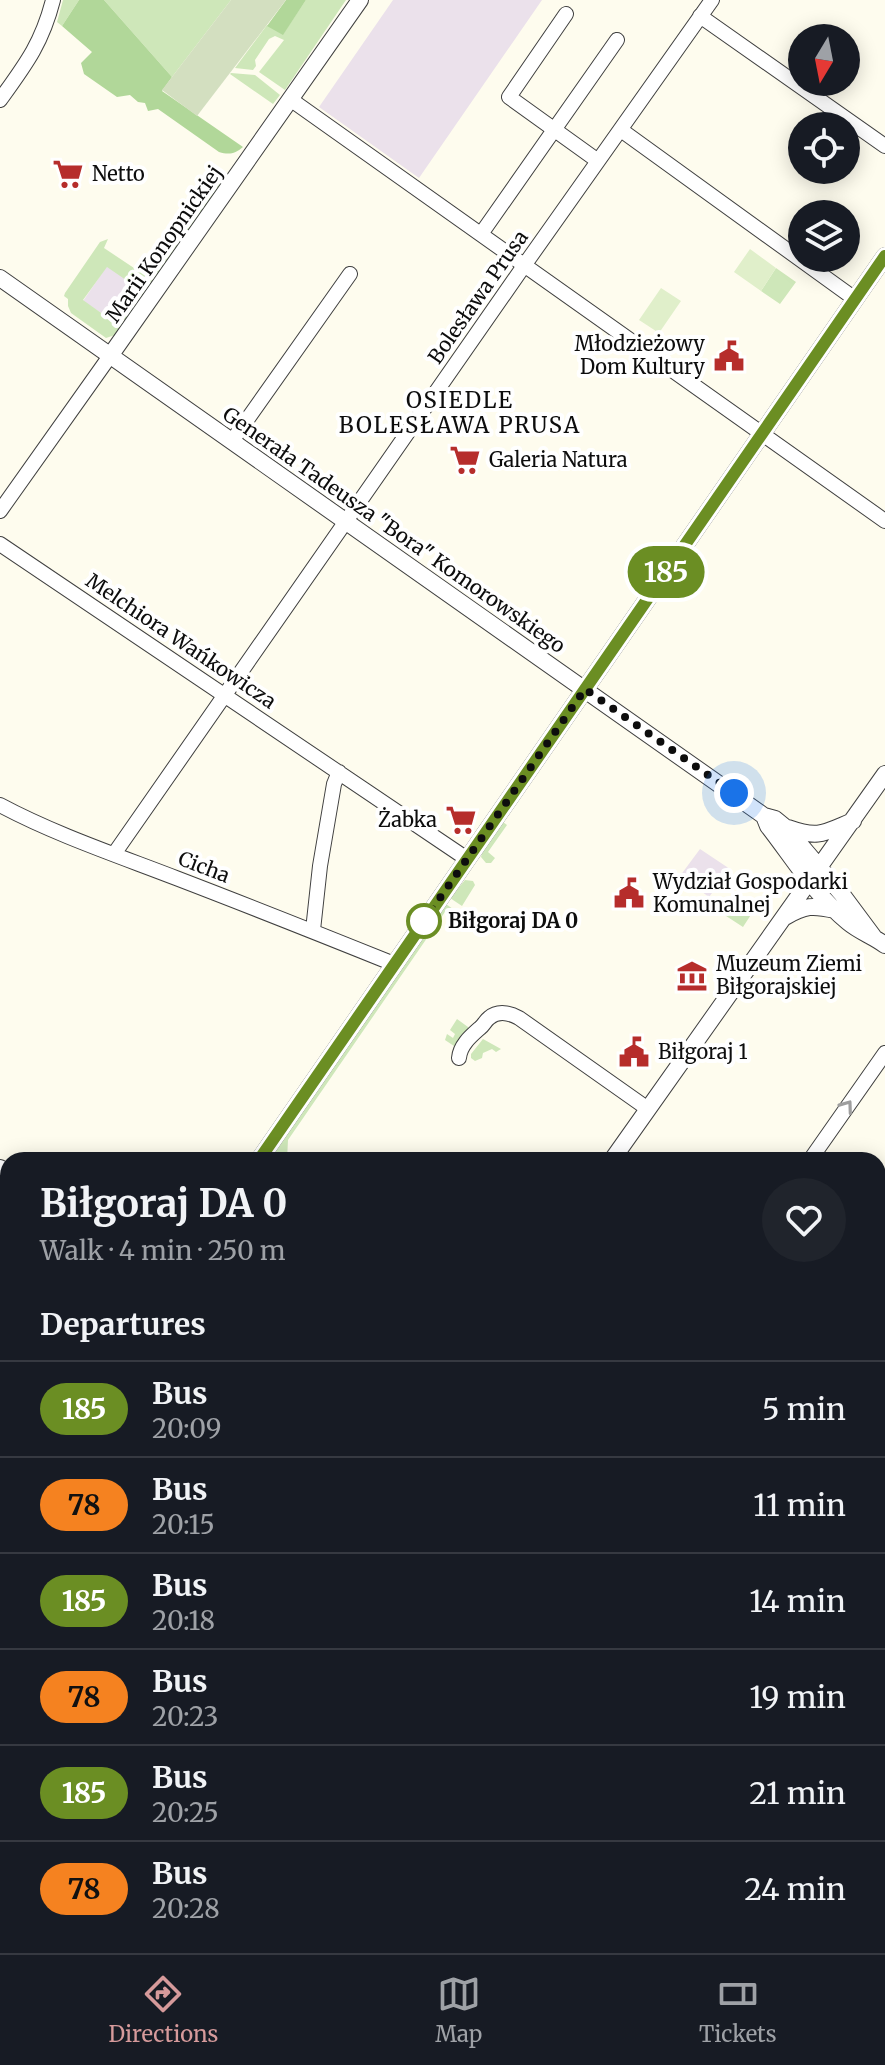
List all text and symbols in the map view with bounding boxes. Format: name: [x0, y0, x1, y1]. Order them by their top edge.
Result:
north arrow: [788, 24, 860, 96]
map controls: [788, 24, 860, 272]
button: locate: [788, 112, 860, 184]
supermarket icon: Netto: [51, 157, 85, 191]
place label: Netto: [92, 161, 145, 186]
street label: Marii Konopnickiej: [100, 161, 227, 327]
button: layers: [788, 200, 860, 272]
street label: Bolesława Prusa: [422, 225, 533, 368]
place label: Młodzieżowy Dom Kultury: [575, 331, 705, 379]
public building icon: Młodzieżowy Dom Kultury: [712, 339, 746, 373]
district label: OSIEDLE BOLESŁAWA PRUSA: [339, 386, 581, 439]
street label: Generała Tadeusza "Bora" Komorowskiego: [218, 401, 571, 658]
supermarket icon: Galeria Natura: [448, 443, 482, 477]
place label: Galeria Natura: [489, 447, 628, 472]
line badge: 185: [620, 546, 712, 598]
text: 185: [644, 554, 688, 590]
street label: Melchiora Wańkowicza: [81, 568, 281, 714]
your location: [714, 773, 754, 813]
supermarket icon: Żabka: [444, 803, 478, 837]
place label: Żabka: [378, 807, 437, 832]
street label: Cicha: [175, 845, 234, 888]
place label: Wydział Gospodarki Komunalnej: [652, 869, 848, 917]
public building icon: Wydział Gospodarki Komunalnej: [612, 876, 646, 910]
marker: Biłgoraj DA 0: [407, 904, 441, 938]
place label: Biłgoraj DA 0: [448, 908, 578, 933]
place label: Muzeum Ziemi Biłgorajskiej: [716, 951, 862, 999]
museum icon: Muzeum Ziemi Biłgorajskiej: [675, 959, 709, 993]
public building icon: Biłgoraj 1: [617, 1035, 651, 1069]
place label: Biłgoraj 1: [658, 1039, 747, 1064]
one-way arrow: [837, 1100, 851, 1115]
button: heart: [762, 1178, 846, 1262]
text: Biłgoraj DA 0: [40, 1180, 287, 1227]
text: Walk · 4 min · 250 m: [40, 1234, 286, 1267]
text: Departures: [40, 1305, 206, 1343]
text: Bus: [152, 1374, 208, 1412]
text: 5 min: [762, 1390, 846, 1428]
text: 185: [62, 1391, 106, 1427]
text: 20:09: [152, 1412, 222, 1445]
text: Bus: [152, 1470, 208, 1508]
text: 11 min: [753, 1486, 846, 1524]
text: 78: [67, 1487, 101, 1523]
text: 20:15: [152, 1508, 215, 1541]
text: Bus: [152, 1566, 208, 1604]
text: 14 min: [749, 1582, 846, 1620]
text: 185: [62, 1583, 106, 1619]
text: 20:18: [152, 1604, 215, 1637]
text: Bus: [152, 1662, 208, 1700]
text: 19 min: [749, 1678, 846, 1716]
text: 78: [67, 1679, 101, 1715]
text: 20:23: [152, 1700, 219, 1733]
text: Bus: [152, 1758, 208, 1796]
text: 21 min: [749, 1774, 846, 1812]
text: 185: [62, 1775, 106, 1811]
text: 20:25: [152, 1796, 219, 1829]
text: Bus: [152, 1854, 208, 1892]
text: 24 min: [744, 1870, 846, 1908]
text: 78: [67, 1871, 101, 1907]
text: 20:28: [152, 1892, 220, 1925]
tab: Directions: [108, 1972, 218, 2048]
tab: Map: [435, 1972, 482, 2048]
tab: Tickets: [699, 1972, 777, 2048]

